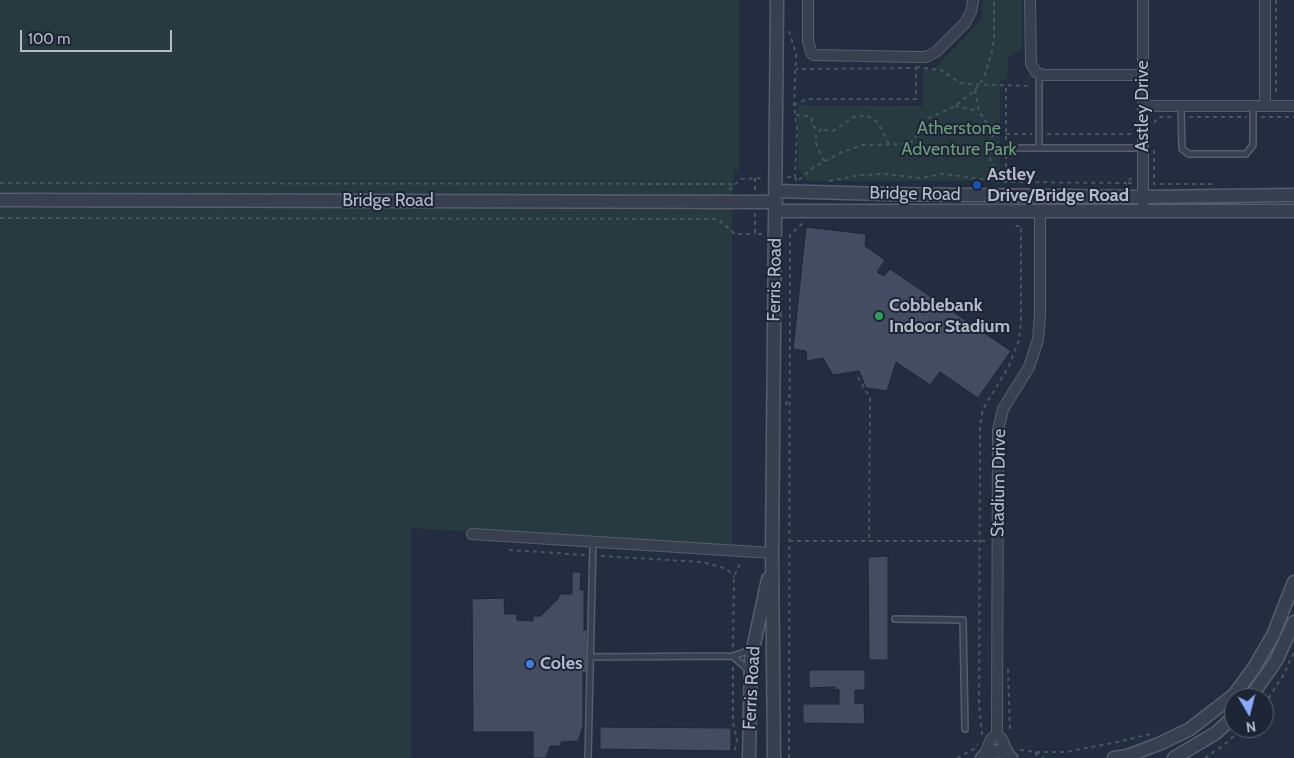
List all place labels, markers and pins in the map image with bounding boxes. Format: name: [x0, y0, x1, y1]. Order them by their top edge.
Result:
place label: Astley Drive/Bridge Road: [987, 164, 1129, 206]
marker: Astley Drive/Bridge Road: [971, 179, 983, 191]
place label: Cobblebank Indoor Stadium: [889, 295, 1010, 338]
marker: Cobblebank Indoor Stadium: [873, 310, 885, 322]
place label: Coles: [540, 653, 583, 675]
marker: Coles: [524, 658, 536, 670]

